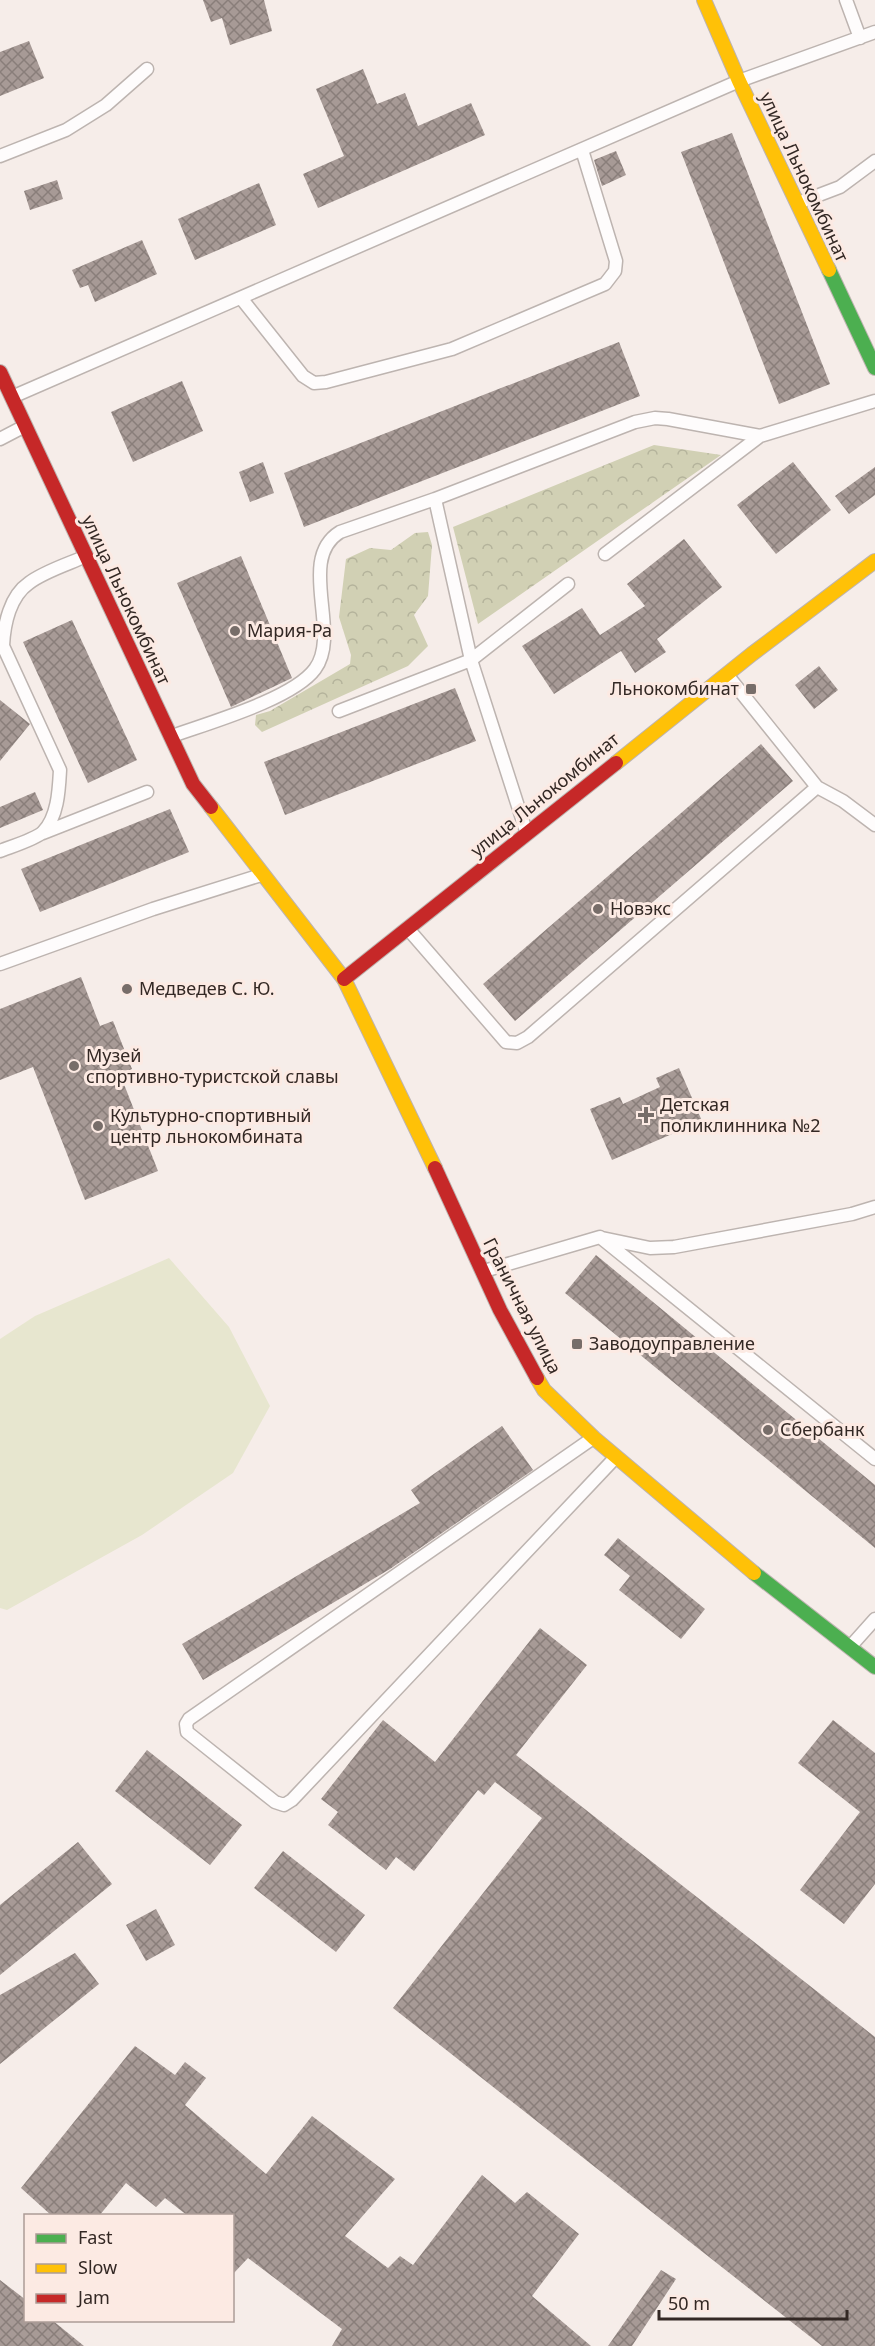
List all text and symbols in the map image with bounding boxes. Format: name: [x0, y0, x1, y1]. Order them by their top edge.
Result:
street label: улица Льнокомбинат: [755, 88, 855, 266]
street label: улица Льнокомбинат: [77, 511, 177, 689]
place label: Мария-Ра: [247, 618, 332, 642]
marker: Мария-Ра: [228, 624, 242, 638]
place label: Льнокомбинат: [610, 676, 740, 700]
marker: Льнокомбинат: [744, 682, 758, 696]
street label: улица Льнокомбинат: [465, 726, 624, 862]
place label: Новэкс: [610, 896, 671, 920]
marker: Новэкс: [591, 902, 605, 916]
place label: Медведев С. Ю.: [139, 976, 275, 1000]
marker: Медведев С. Ю.: [120, 982, 134, 996]
place label: Музей спортивно-туристской славы: [86, 1043, 339, 1088]
marker: Музей спортивно-туристской славы: [67, 1059, 81, 1073]
place label: Детская поликлинника №2: [660, 1092, 820, 1137]
place label: Культурно-спортивный центр льнокомбината: [110, 1103, 311, 1148]
marker: Детская поликлинника №2: [637, 1106, 655, 1124]
marker: Культурно-спортивный центр льнокомбината: [91, 1119, 105, 1133]
street label: Граничная улица: [478, 1233, 568, 1378]
place label: Заводоуправление: [589, 1331, 755, 1355]
marker: Заводоуправление: [570, 1337, 584, 1351]
place label: Сбербанк: [780, 1417, 865, 1441]
marker: Сбербанк: [761, 1423, 775, 1437]
legend: [24, 2214, 234, 2322]
text: Fast: [78, 2225, 113, 2249]
text: Slow: [78, 2255, 117, 2279]
scale bar: [659, 2283, 846, 2321]
text: Jam: [76, 2285, 110, 2309]
text: 50 m: [668, 2291, 710, 2315]

